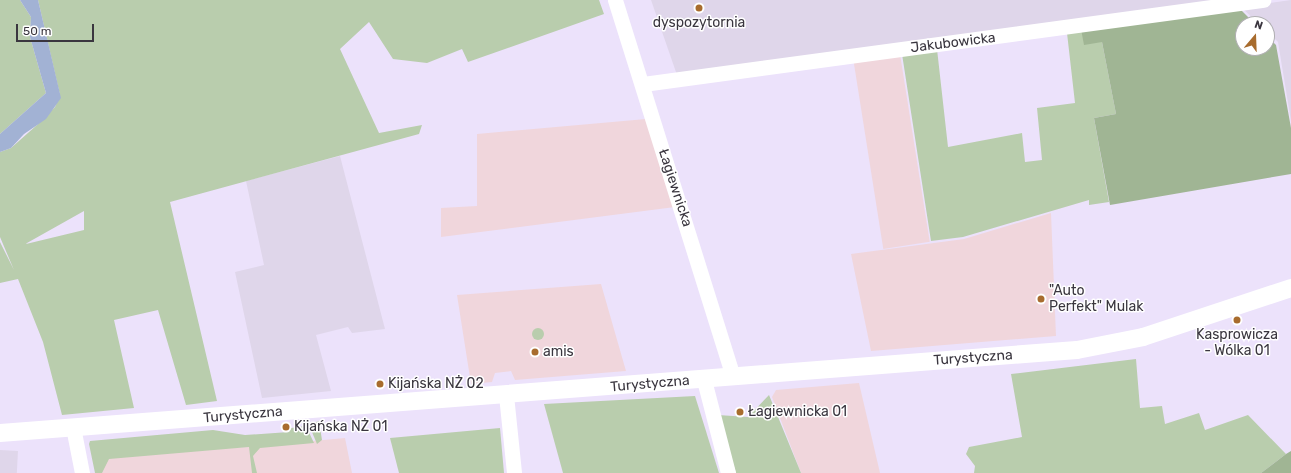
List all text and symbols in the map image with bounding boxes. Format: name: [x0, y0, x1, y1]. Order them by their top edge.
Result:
marker: dyspozytornia: [694, 3, 704, 13]
place label: dyspozytornia: [653, 15, 745, 31]
scale bar: [18, 16, 96, 42]
north arrow: [1235, 16, 1275, 56]
text: N: [1253, 18, 1265, 33]
text: 50 m: [23, 24, 51, 38]
street label: Jakubowicka: [910, 29, 996, 57]
street label: Łagiewnicka: [655, 147, 695, 229]
place label: "Auto Perfekt" Mulak: [1049, 283, 1143, 316]
marker: "Auto Perfekt" Mulak: [1036, 294, 1046, 304]
marker: Kasprowicza - Wólka 01: [1232, 315, 1242, 325]
place label: Kasprowicza - Wólka 01: [1196, 327, 1278, 360]
place label: amis: [543, 344, 574, 360]
marker: amis: [530, 347, 540, 357]
street label: Turystyczna: [933, 347, 1013, 369]
street label: Turystyczna: [610, 372, 690, 396]
place label: Kijańska NŻ 02: [388, 376, 484, 392]
marker: Kijańska NŻ 02: [375, 379, 385, 389]
street label: Turystyczna: [203, 403, 283, 427]
place label: Łagiewnicka 01: [748, 404, 847, 420]
marker: Łagiewnicka 01: [735, 407, 745, 417]
place label: Kijańska NŻ 01: [294, 419, 387, 435]
marker: Kijańska NŻ 01: [281, 422, 291, 432]

